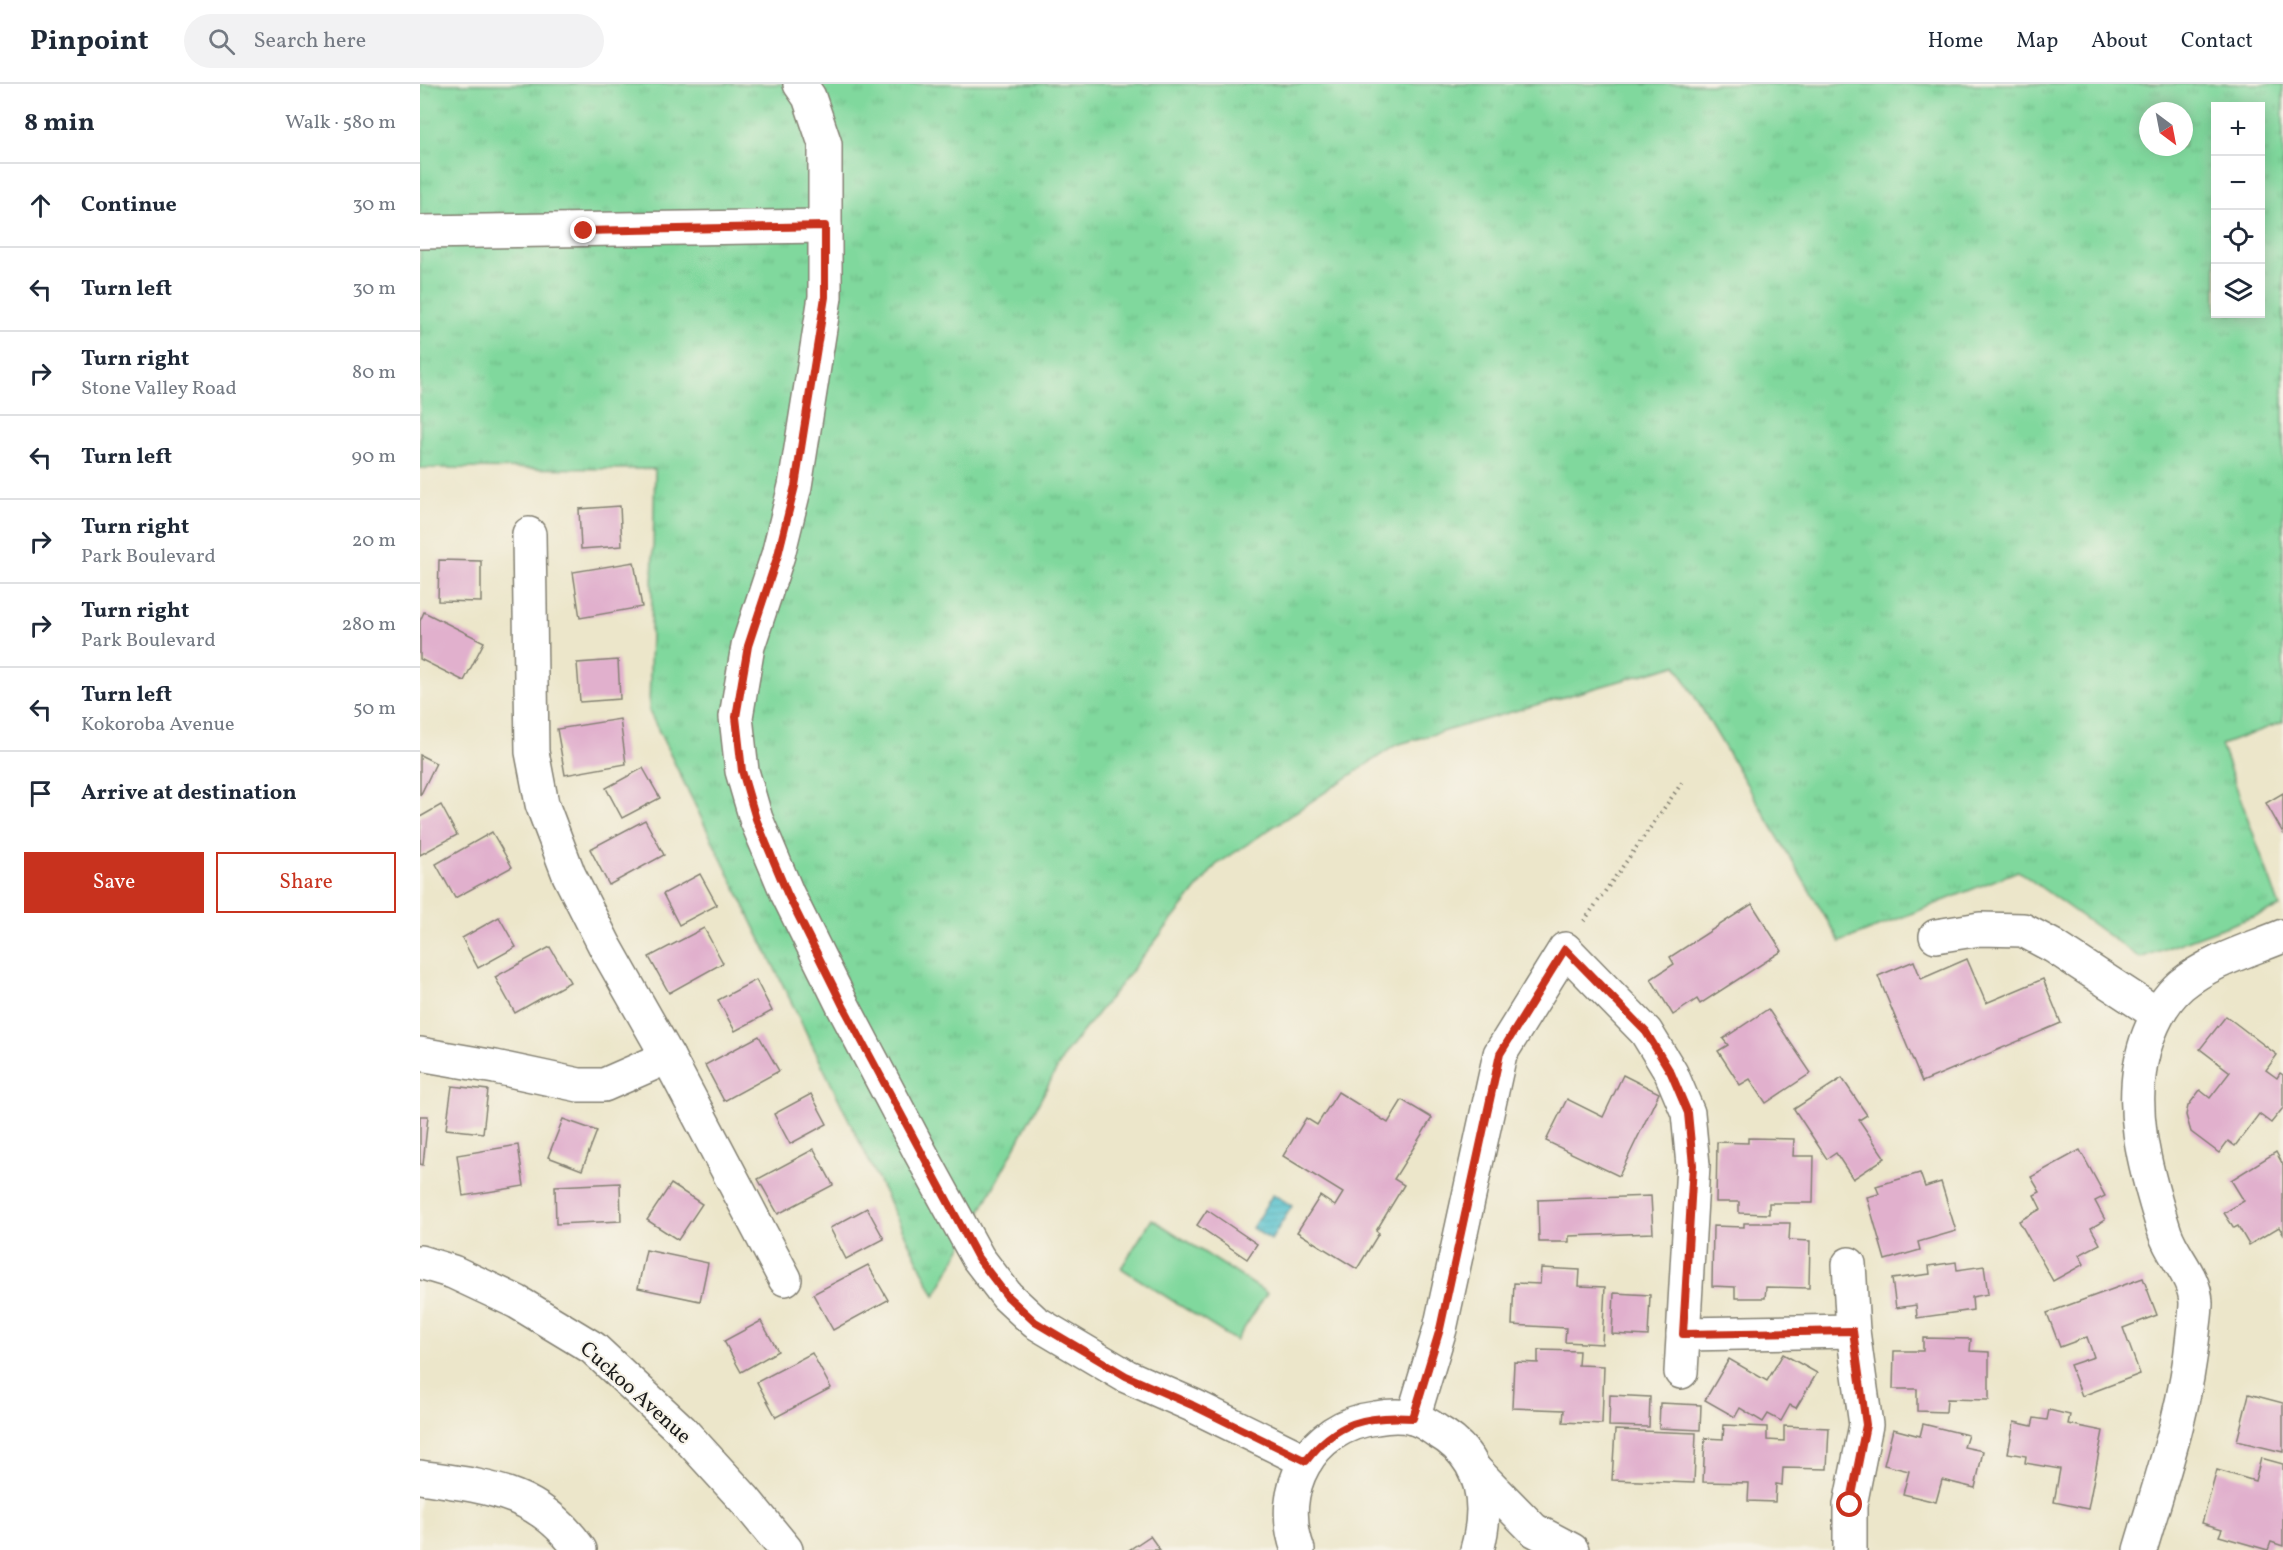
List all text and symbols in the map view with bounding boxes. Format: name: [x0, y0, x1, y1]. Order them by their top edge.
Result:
search box: [184, 14, 604, 68]
text: Pinpoint: [30, 22, 148, 61]
icon: search: [205, 25, 238, 58]
text: Search here: [253, 26, 366, 57]
text: Home: [1928, 27, 1983, 56]
text: Map: [2016, 27, 2058, 56]
text: About: [2091, 27, 2148, 56]
text: Contact: [2181, 27, 2253, 56]
north arrow: [2139, 102, 2193, 156]
map controls: [2211, 102, 2265, 318]
button: +: [2211, 102, 2265, 156]
text: 8 min: [24, 105, 95, 141]
text: Walk · 580 m: [285, 109, 396, 137]
button: −: [2211, 156, 2265, 210]
icon: ahead: [24, 189, 57, 222]
text: Continue: [81, 190, 177, 221]
text: 30 m: [352, 191, 396, 219]
button: locate: [2211, 210, 2265, 264]
route end: [570, 217, 596, 243]
button: layers: [2211, 264, 2265, 318]
icon: left: [24, 273, 57, 306]
text: Turn left: [81, 274, 172, 305]
text: 30 m: [352, 275, 396, 303]
text: Turn right: [81, 344, 189, 375]
icon: right: [24, 357, 57, 390]
text: 80 m: [352, 359, 396, 387]
text: Stone Valley Road: [81, 375, 237, 403]
icon: left: [24, 441, 57, 474]
text: Turn left: [81, 442, 172, 473]
text: 90 m: [352, 443, 396, 471]
text: Turn right: [81, 512, 189, 543]
icon: right: [24, 525, 57, 558]
text: 20 m: [352, 527, 396, 555]
text: Park Boulevard: [81, 543, 216, 571]
text: Turn right: [81, 596, 189, 627]
icon: right: [24, 609, 57, 642]
text: 280 m: [341, 611, 396, 639]
text: Park Boulevard: [81, 627, 216, 655]
text: Turn left: [81, 680, 172, 711]
icon: left: [24, 693, 57, 726]
text: 50 m: [353, 695, 396, 723]
text: Kokoroba Avenue: [81, 711, 235, 739]
icon: arrive: [24, 777, 57, 810]
text: Arrive at destination: [81, 778, 297, 809]
button: Save: [24, 852, 204, 913]
button: Share: [216, 852, 396, 913]
street label: Cuckoo Avenue: [573, 1335, 697, 1451]
route start: [1836, 1491, 1862, 1517]

